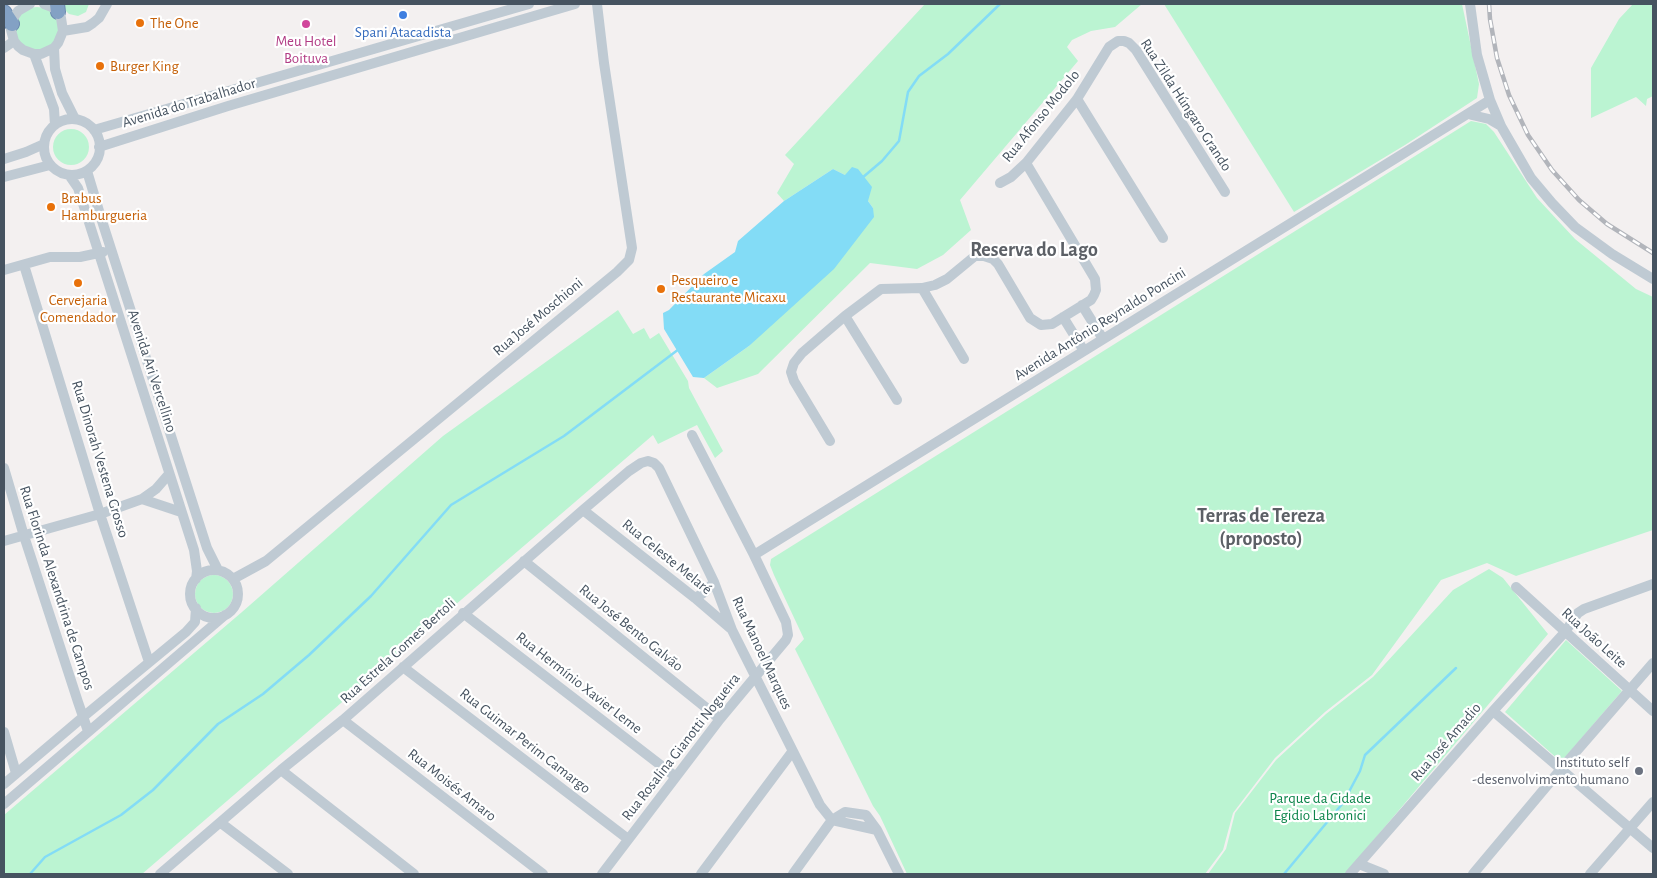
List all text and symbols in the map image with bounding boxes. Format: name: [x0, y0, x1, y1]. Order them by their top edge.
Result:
marker: Spani Atacadista: [397, 9, 409, 21]
place label: The One: [150, 14, 199, 32]
marker: The One: [134, 17, 146, 29]
marker: Meu Hotel Boituva: [300, 18, 312, 30]
place label: Spani Atacadista: [355, 23, 451, 41]
place label: Meu Hotel Boituva: [275, 32, 337, 67]
street label: Rua Zilda Húngaro Grando: [1136, 35, 1236, 175]
place label: Burger King: [110, 57, 179, 75]
marker: Burger King: [94, 60, 106, 72]
street label: Rua Afonso Modolo: [998, 66, 1084, 166]
street label: Avenida do Trabalhador: [120, 74, 258, 132]
place label: Brabus Hamburgueria: [61, 189, 147, 224]
marker: Brabus Hamburgueria: [45, 201, 57, 213]
district label: Reserva do Lago: [970, 238, 1098, 262]
street label: Avenida Antônio Reynaldo Poncini: [1011, 264, 1189, 384]
place label: Pesqueiro e Restaurante Micaxu: [671, 271, 786, 306]
street label: Rua José Moschioni: [489, 274, 587, 360]
marker: Cervejaria Comendador: [72, 277, 84, 289]
marker: Pesqueiro e Restaurante Micaxu: [655, 283, 667, 295]
place label: Cervejaria Comendador: [40, 291, 116, 326]
street label: Avenida Ari Vercellino: [124, 307, 180, 435]
street label: Rua Dinorah Vestena Grosso: [67, 378, 133, 540]
street label: Rua Florinda Alexandrina de Campos: [15, 484, 99, 692]
district label: Terras de Tereza (proposto): [1197, 504, 1325, 551]
street label: Rua Celeste Melaré: [618, 515, 716, 599]
street label: Rua José Bento Galvão: [575, 581, 687, 675]
street label: Rua Estrela Gomes Bertoli: [337, 594, 459, 708]
street label: Rua Manoel Marques: [728, 594, 796, 712]
street label: Rua João Leite: [1558, 604, 1630, 672]
street label: Rua Hermínio Xavier Leme: [512, 628, 646, 738]
street label: Rua Rosalina Gianotti Nogueira: [618, 670, 744, 824]
street label: Rua Guimar Perim Camargo: [456, 684, 594, 798]
street label: Rua José Amadio: [1407, 699, 1485, 785]
street label: Rua Moisés Amaro: [404, 745, 500, 825]
place label: Instituto self -desenvolvimento humano: [1472, 753, 1629, 788]
marker: Instituto self -desenvolvimento humano: [1633, 765, 1645, 777]
park label: Parque da Cidade Egidio Labronici: [1269, 789, 1371, 824]

